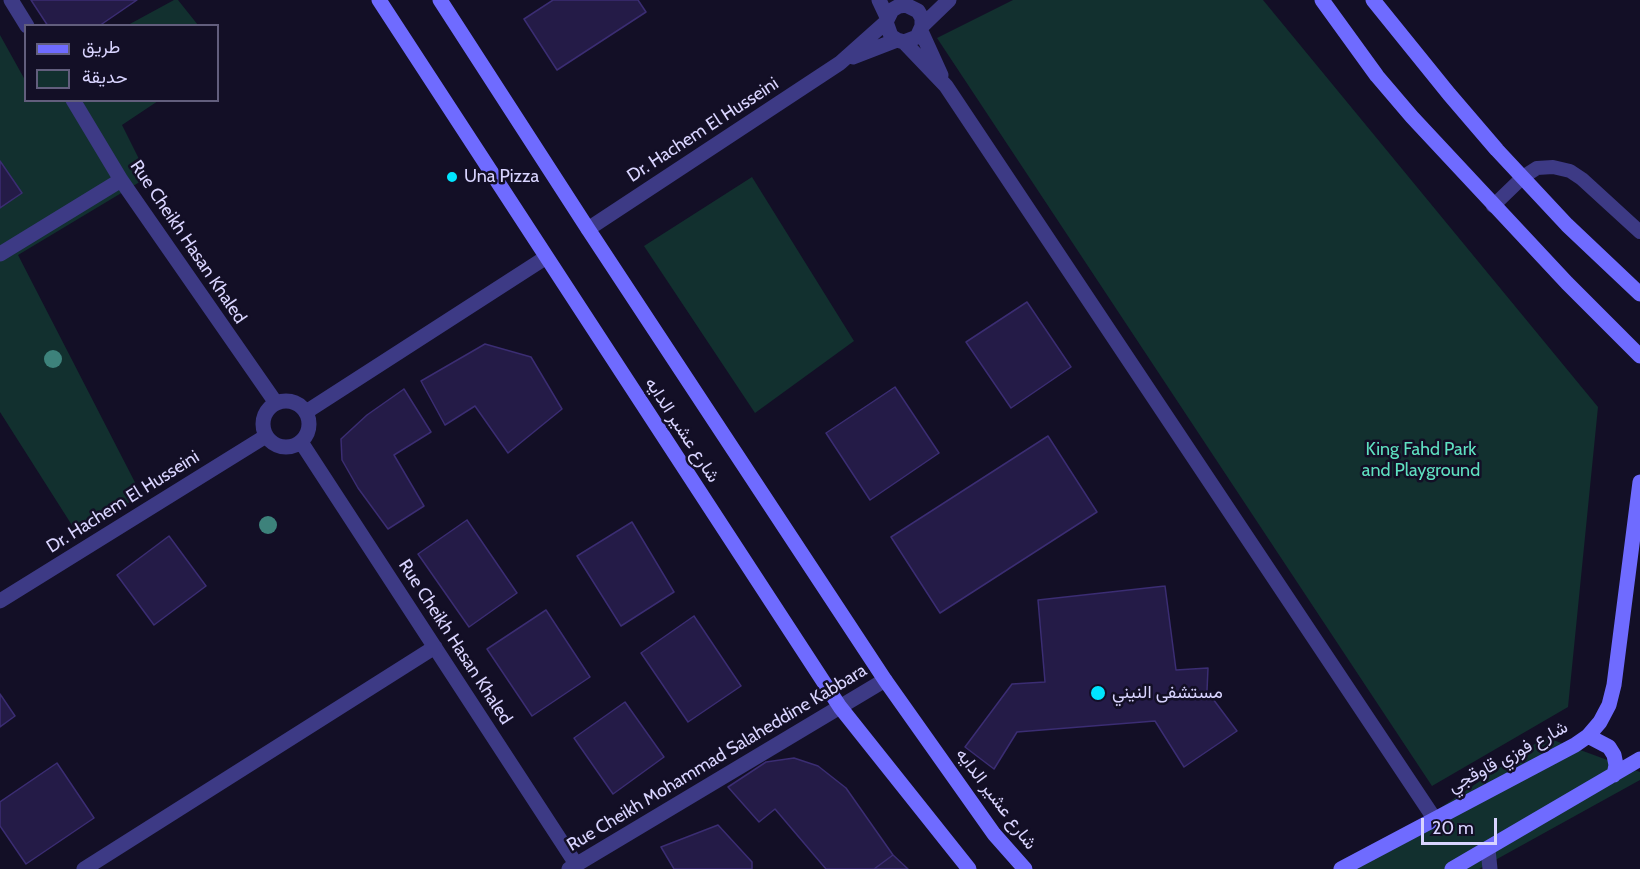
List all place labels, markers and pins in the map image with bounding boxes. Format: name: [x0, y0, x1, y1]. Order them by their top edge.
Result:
place label: Una Pizza: [464, 166, 539, 188]
marker: Una Pizza: [445, 170, 459, 184]
place label: مستشفى النيني: [1112, 682, 1223, 704]
marker: مستشفى النيني: [1089, 684, 1107, 702]

